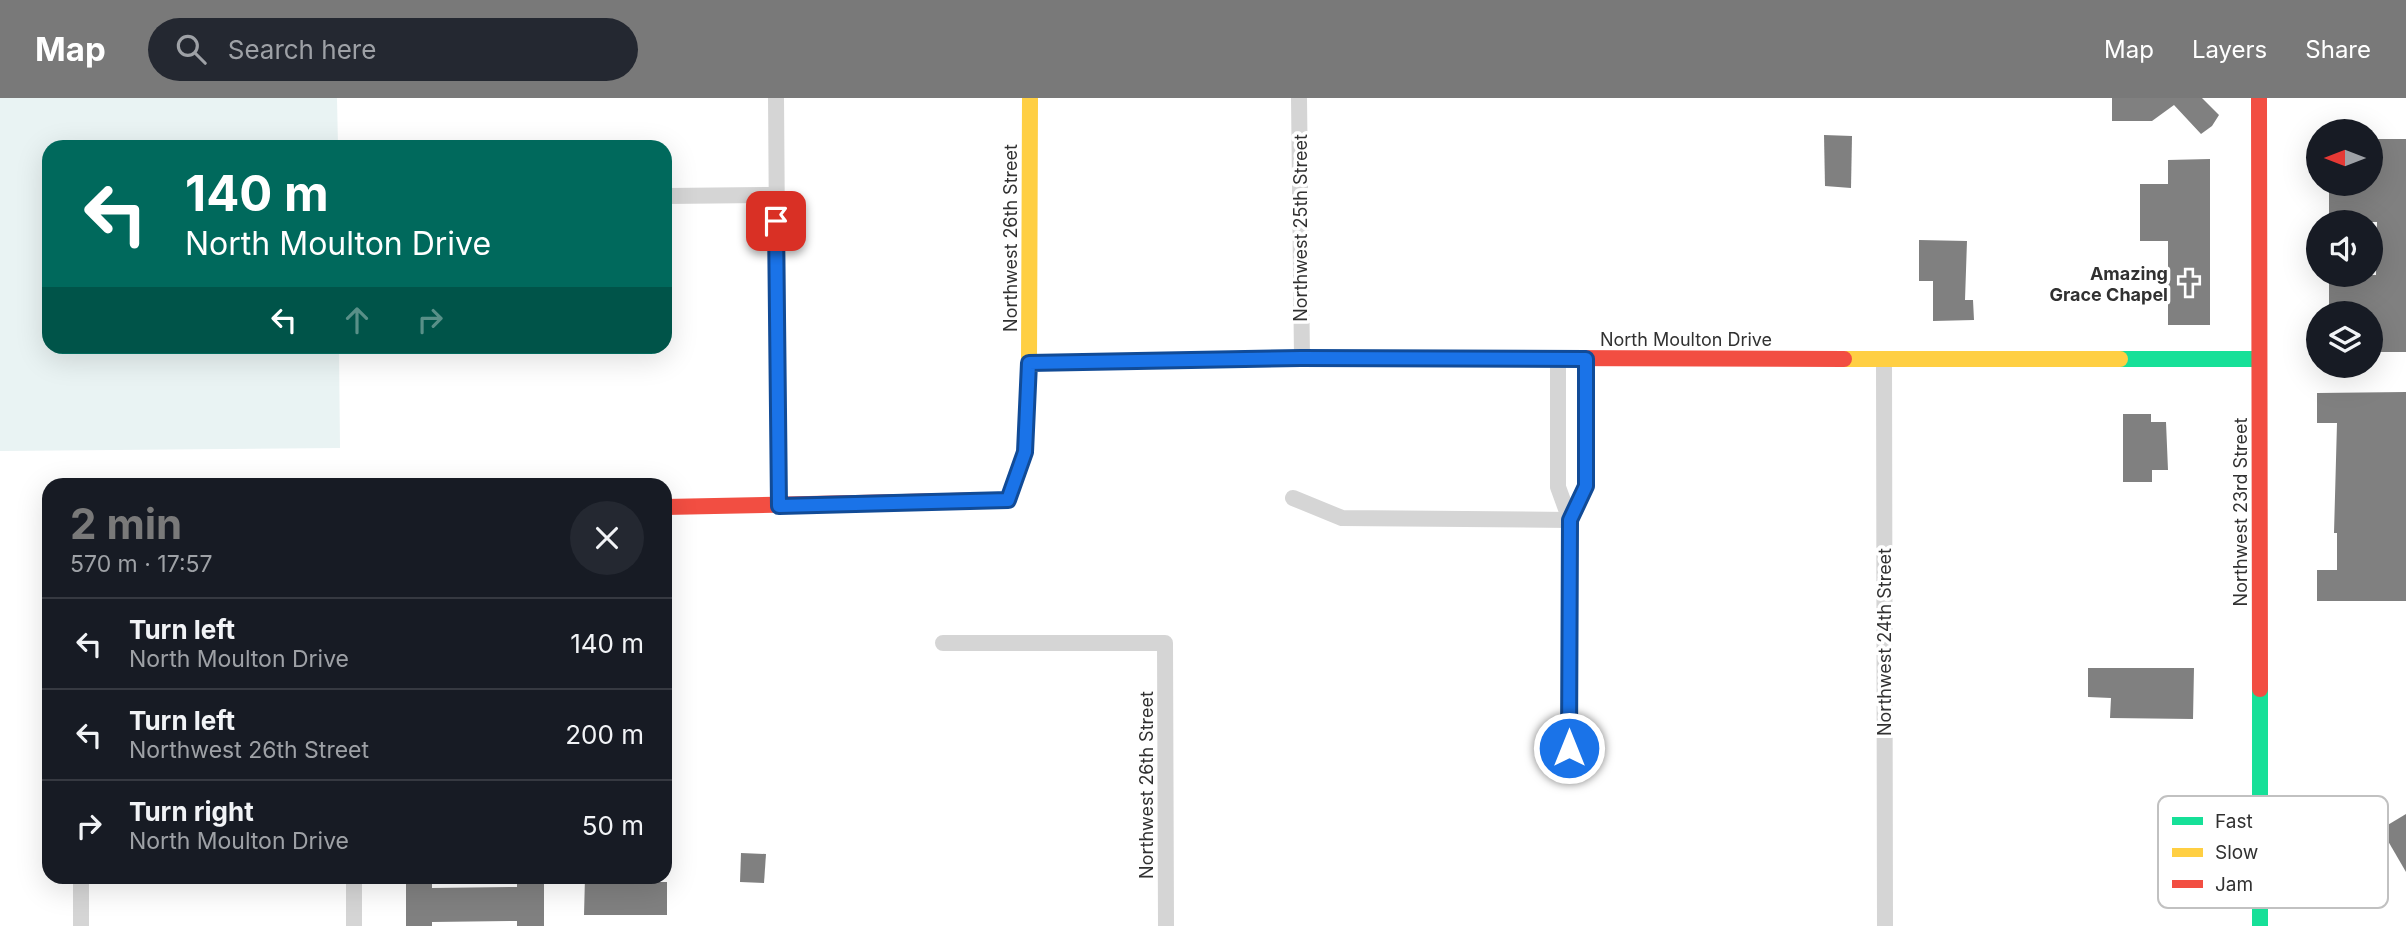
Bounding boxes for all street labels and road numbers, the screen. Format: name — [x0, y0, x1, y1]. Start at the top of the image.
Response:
street label: Northwest 25th Street — [1290, 134, 1311, 322]
street label: Northwest 26th Street — [1000, 144, 1021, 332]
street label: North Moulton Drive — [1600, 329, 1772, 350]
street label: Northwest 23rd Street — [2230, 418, 2251, 606]
street label: Northwest 24th Street — [1874, 548, 1895, 736]
street label: Northwest 26th Street — [1136, 691, 1157, 879]

